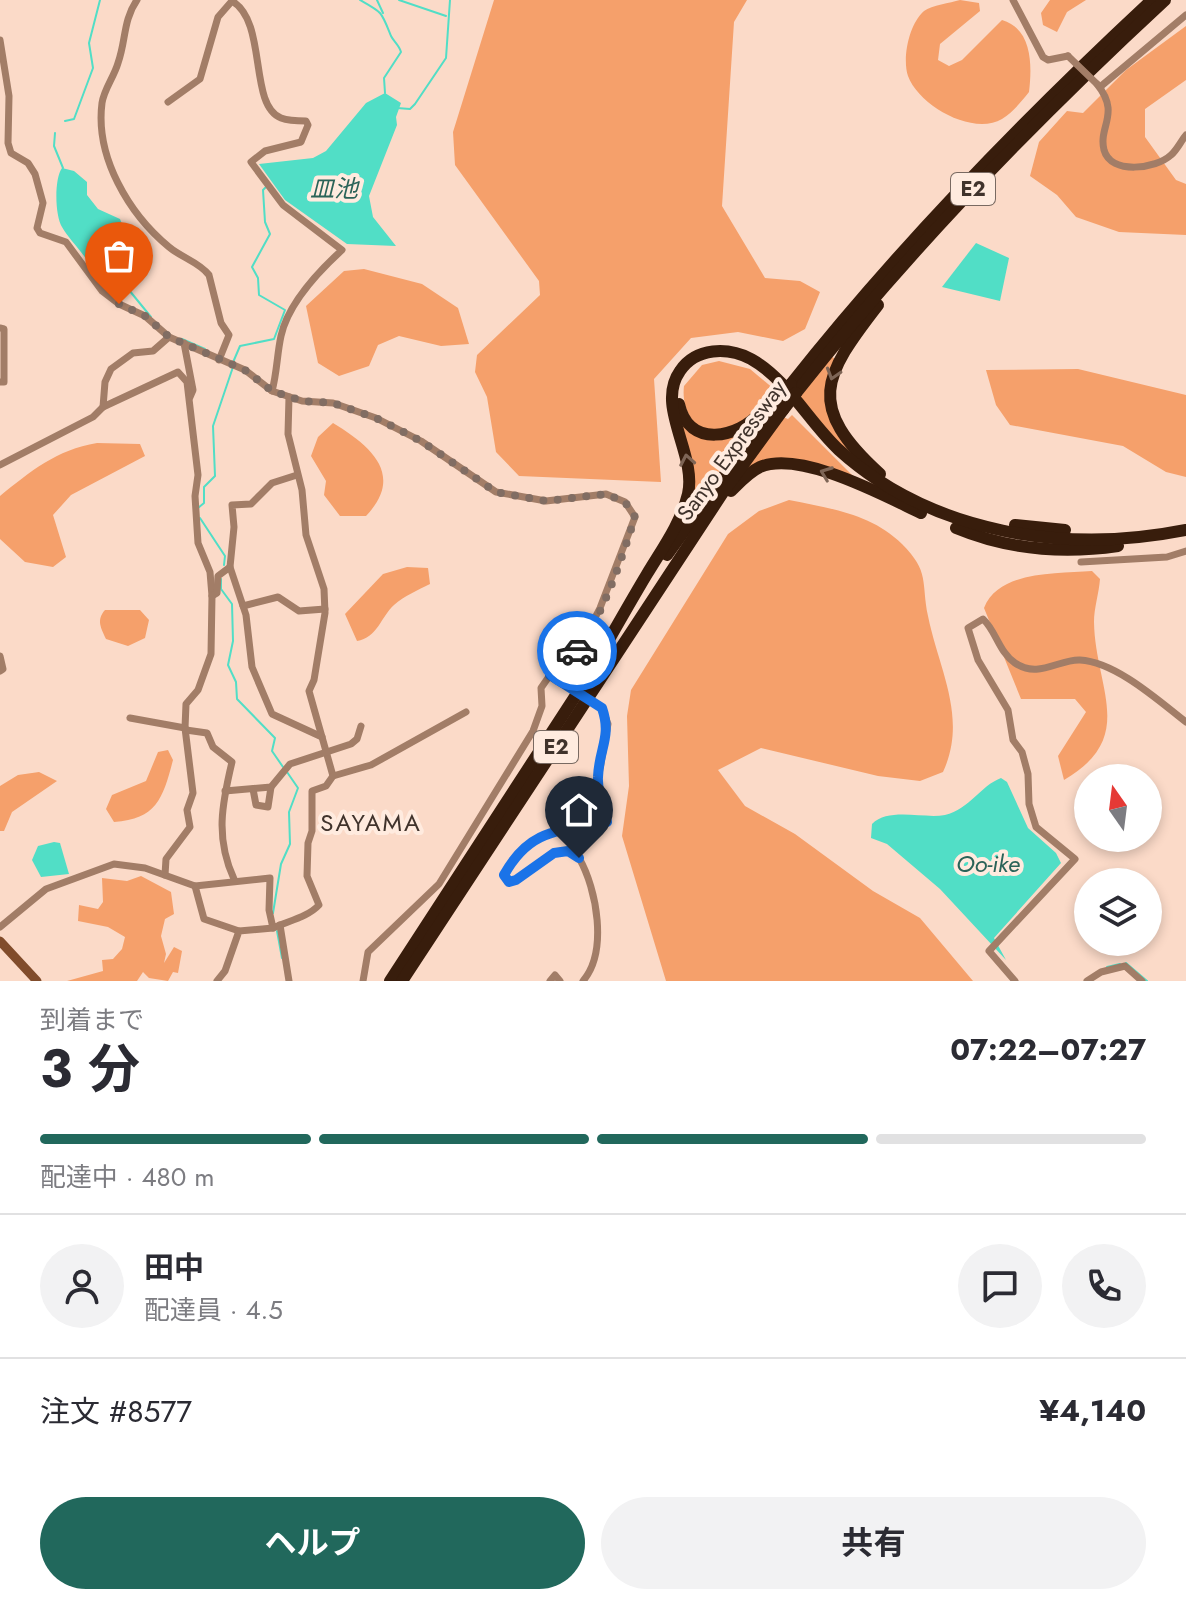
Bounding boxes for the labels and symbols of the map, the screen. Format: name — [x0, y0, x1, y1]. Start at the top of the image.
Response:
water label: 皿池 — [310, 171, 360, 206]
road number: E2 — [951, 173, 995, 205]
pin — [85, 222, 153, 304]
one-way arrow — [826, 366, 842, 380]
street label: Sanyo Expressway — [669, 373, 793, 527]
one-way arrow — [680, 454, 697, 467]
one-way arrow — [820, 466, 834, 483]
courier — [537, 611, 617, 691]
road number: E2 — [534, 731, 578, 763]
north arrow — [1074, 764, 1162, 852]
pin — [545, 776, 613, 858]
district label: SAYAMA — [320, 805, 422, 840]
water label: Oo-ike — [956, 846, 1020, 881]

